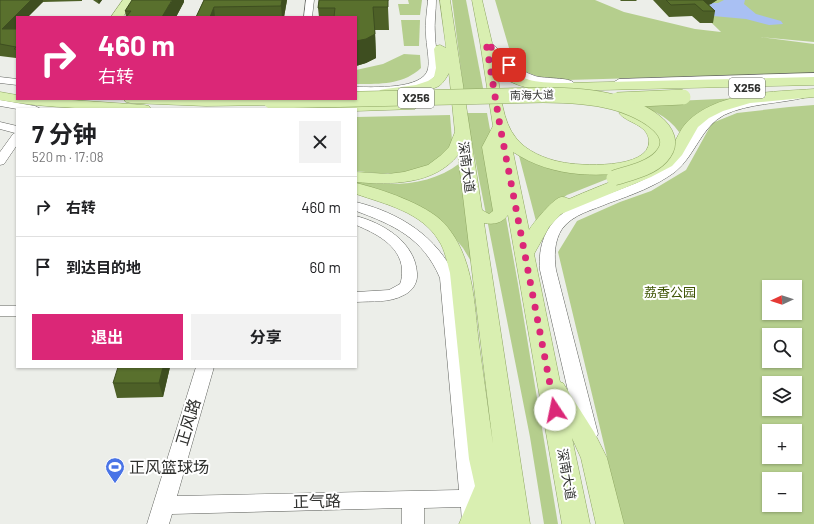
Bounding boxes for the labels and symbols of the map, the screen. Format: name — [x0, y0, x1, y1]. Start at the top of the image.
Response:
pin — [492, 48, 526, 82]
road number: X256 — [729, 78, 765, 98]
road number: X256 — [398, 88, 434, 108]
street label: 南海大道 — [510, 88, 554, 101]
street label: 深南大道 — [455, 140, 479, 194]
north arrow — [762, 280, 802, 320]
park label: 荔香公园 — [644, 284, 696, 300]
position arrow — [534, 389, 576, 431]
street label: 正风路 — [171, 396, 204, 448]
street label: 深南大道 — [555, 447, 579, 501]
sports icon: 正风篮球场 — [104, 456, 126, 484]
place label: 正风篮球场 — [129, 457, 209, 476]
street label: 正气路 — [293, 491, 341, 510]

